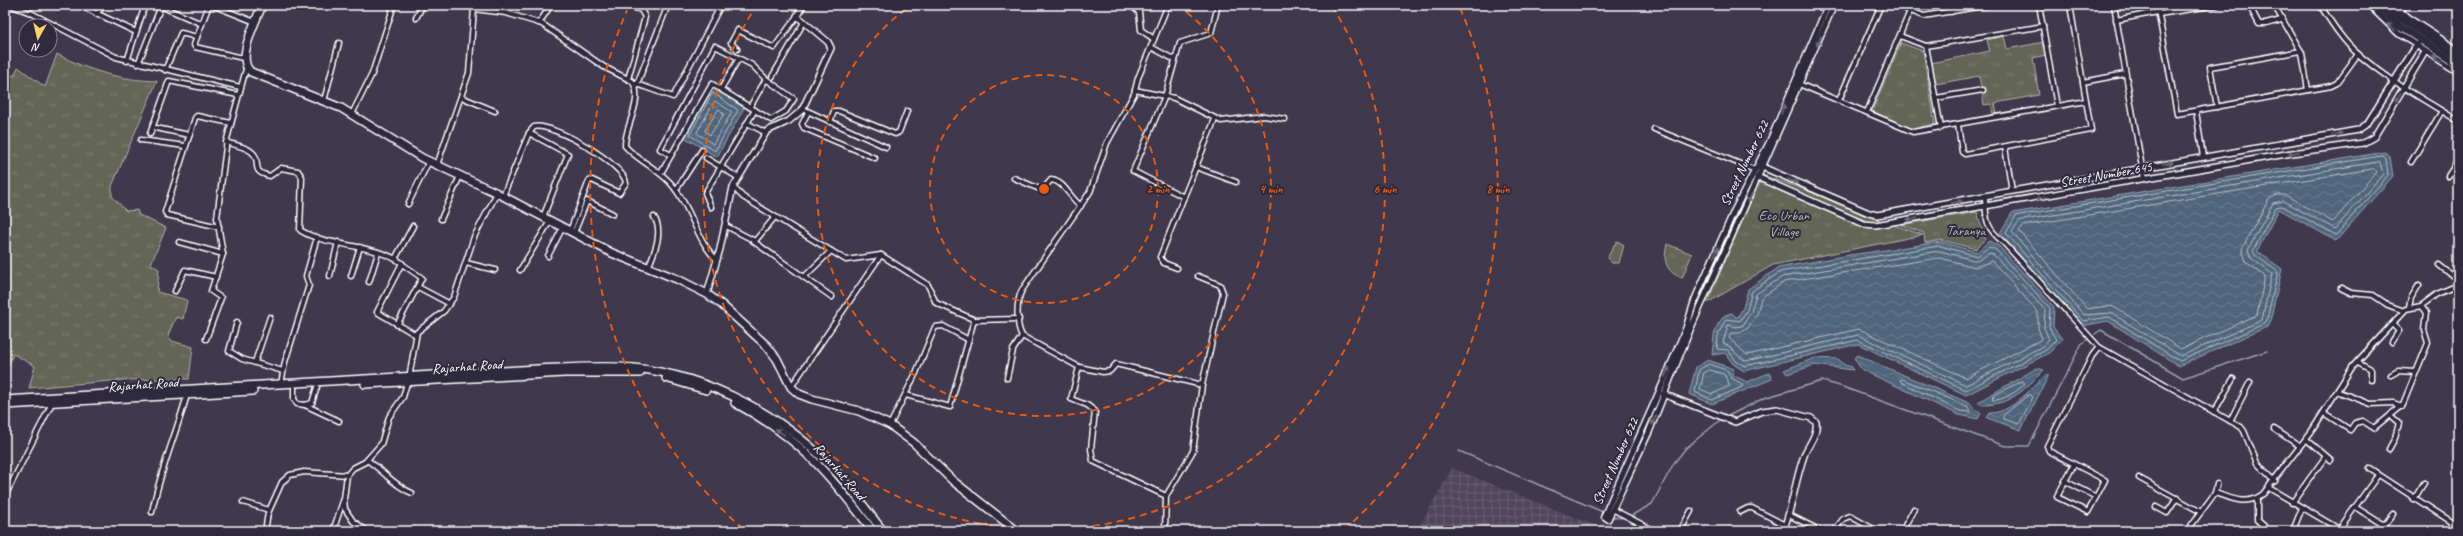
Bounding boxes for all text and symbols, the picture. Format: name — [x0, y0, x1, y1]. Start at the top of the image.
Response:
north arrow — [18, 18, 58, 58]
one-way arrow — [2386, 23, 2397, 32]
one-way arrow — [1816, 35, 1822, 46]
text: N — [30, 40, 41, 55]
one-way arrow — [2431, 56, 2443, 63]
one-way arrow — [2394, 91, 2401, 103]
one-way arrow — [1780, 102, 1786, 114]
street label: Street Number 622 — [1716, 116, 1773, 209]
one-way arrow — [2331, 131, 2343, 137]
one-way arrow — [2286, 150, 2299, 156]
street label: Street Number 645 — [2059, 158, 2154, 191]
one-way arrow — [2162, 160, 2174, 166]
one-way arrow — [1788, 178, 1800, 184]
text: 2 min — [1147, 181, 1170, 197]
text: 4 min — [1260, 181, 1283, 197]
text: 6 min — [1373, 181, 1397, 197]
text: 8 min — [1487, 181, 1510, 197]
centre of rings — [1037, 182, 1051, 196]
one-way arrow — [1746, 192, 1753, 204]
one-way arrow — [2034, 195, 2047, 201]
one-way arrow — [1951, 198, 1963, 204]
park label: Eco Urban Village — [1759, 207, 1810, 240]
one-way arrow — [1906, 217, 1918, 223]
park label: Taranya — [1947, 222, 1987, 239]
one-way arrow — [1713, 246, 1719, 257]
street label: Rajarhat Road — [431, 355, 505, 377]
one-way arrow — [1665, 366, 1671, 378]
street label: Rajarhat Road — [107, 373, 181, 395]
street label: Street Number 622 — [1589, 414, 1643, 507]
one-way arrow — [1651, 415, 1657, 426]
one-way arrow — [775, 428, 785, 436]
street label: Rajarhat Road — [810, 439, 871, 505]

